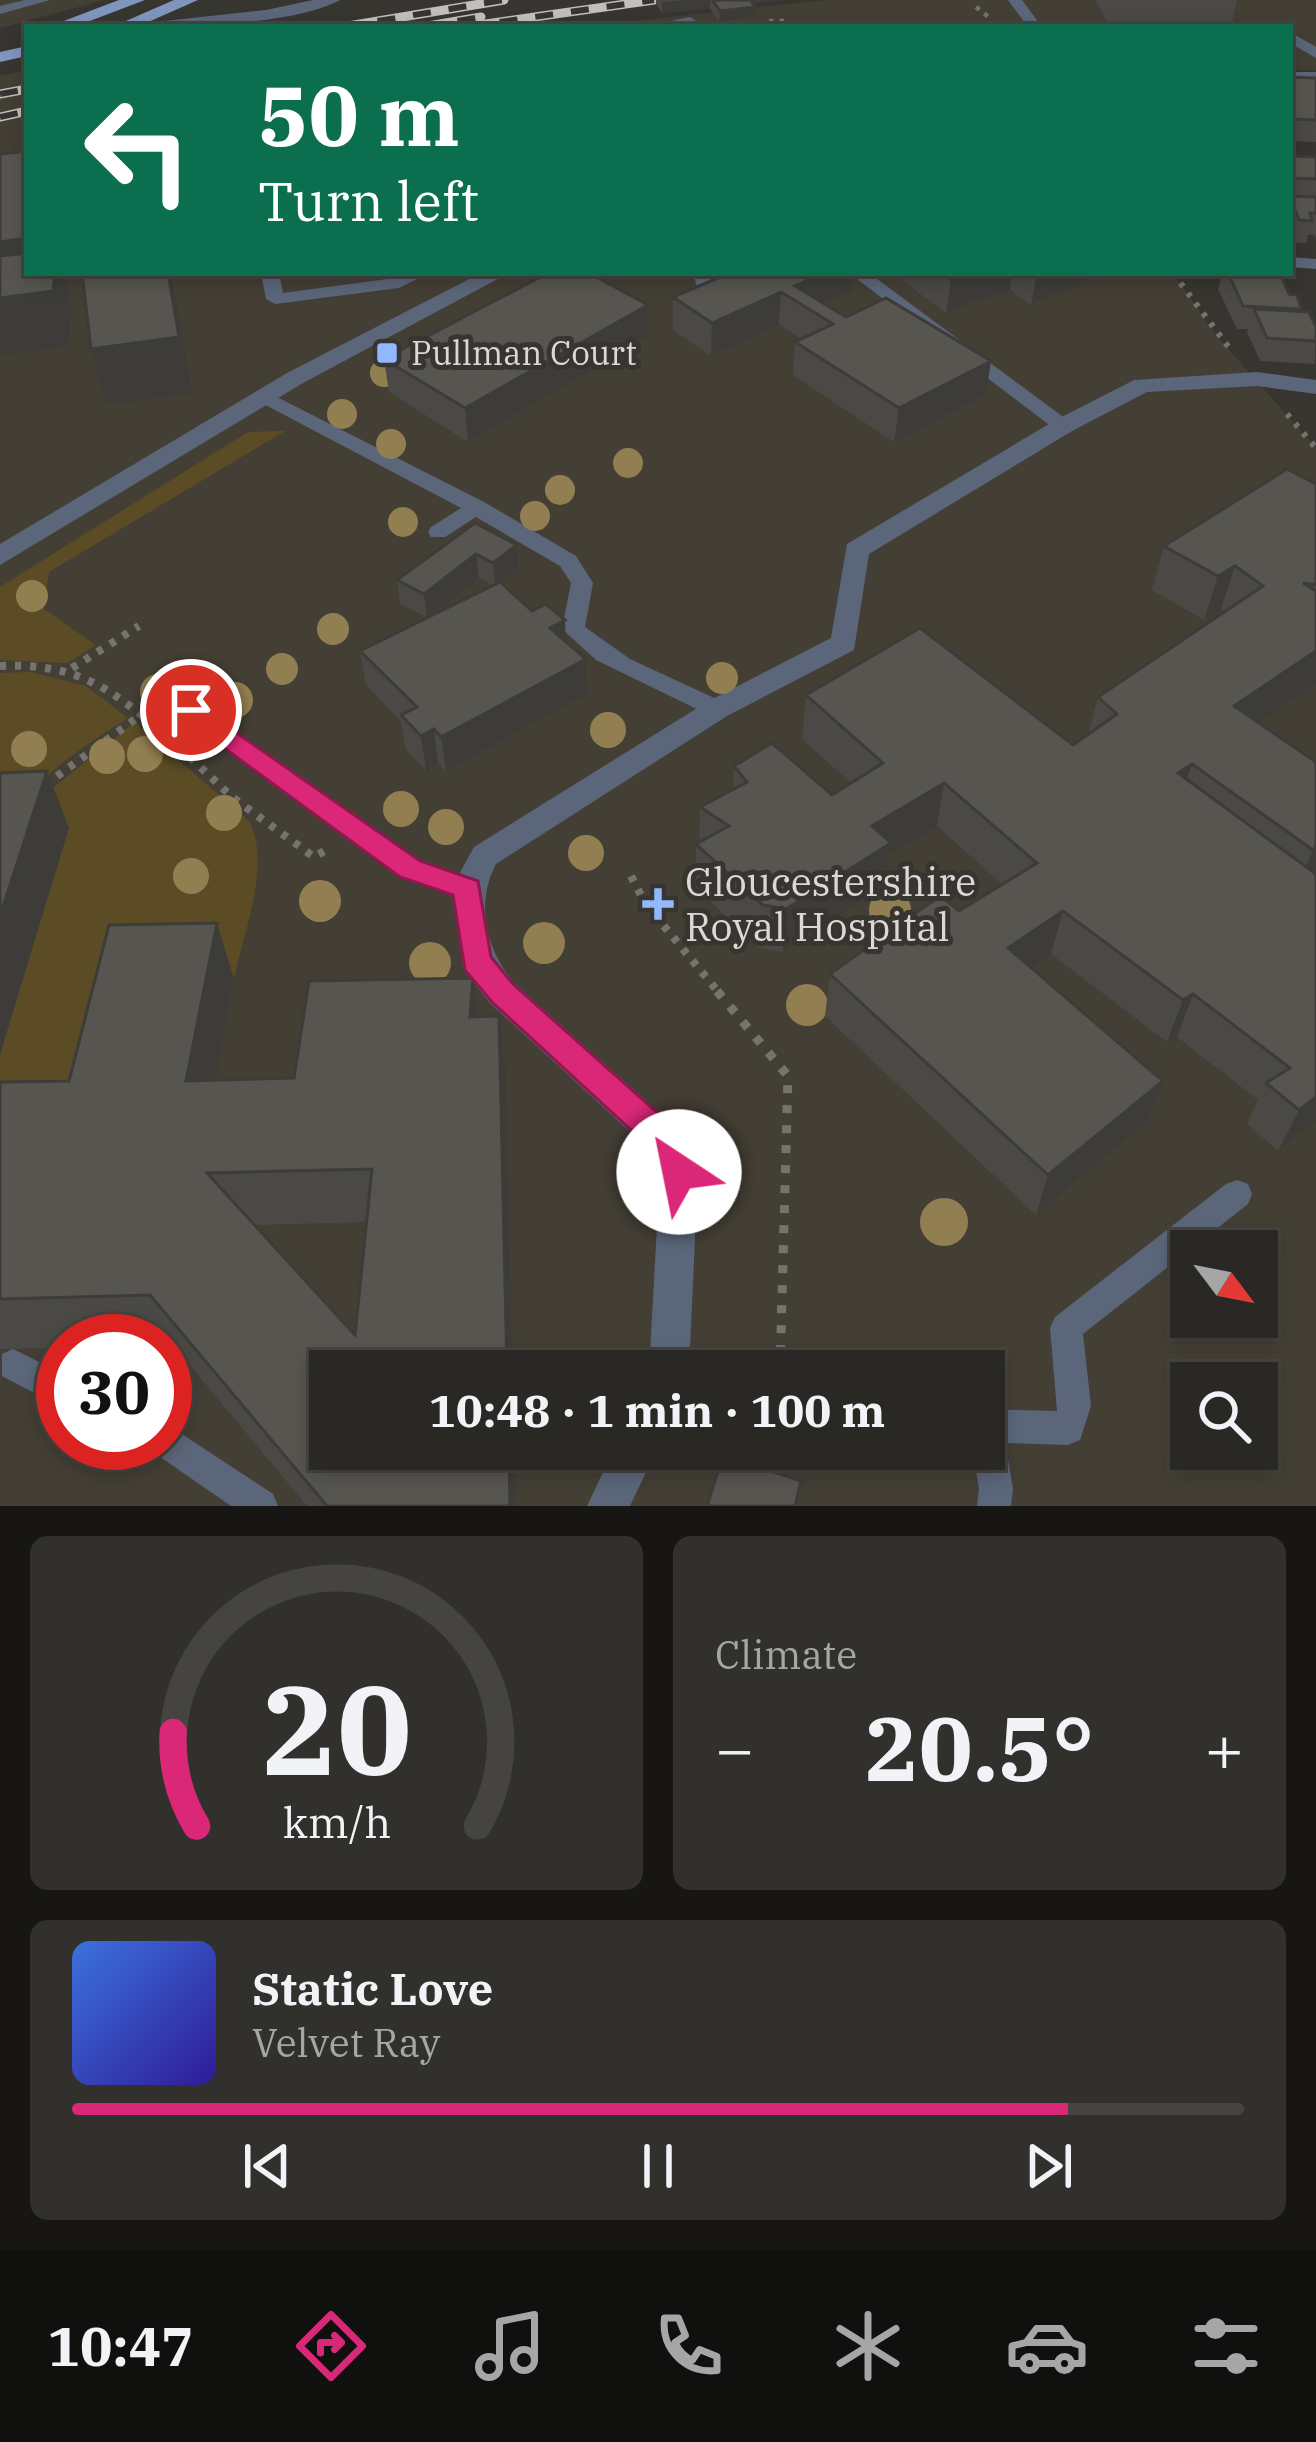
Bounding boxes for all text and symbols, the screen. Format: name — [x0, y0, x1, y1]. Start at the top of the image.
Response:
text: 50 m — [258, 60, 460, 169]
icon: left — [60, 72, 216, 228]
text: Turn left — [258, 166, 479, 236]
place label: Pullman Court — [411, 331, 637, 374]
marker: Pullman Court — [374, 340, 400, 366]
pin — [140, 659, 242, 761]
icon: arrive — [158, 677, 224, 743]
place label: Gloucestershire Royal Hospital — [685, 856, 976, 952]
marker: Gloucestershire Royal Hospital — [642, 888, 674, 920]
position arrow — [616, 1109, 742, 1235]
north arrow — [1170, 1230, 1278, 1338]
map controls — [1170, 1230, 1278, 1470]
speed limit sign: 30 — [36, 1314, 192, 1470]
button: search — [1170, 1362, 1278, 1470]
text: 10:48 · 1 min · 100 m — [429, 1381, 885, 1439]
text: Climate — [715, 1629, 857, 1680]
text: 20 — [262, 1647, 411, 1809]
text: 20.5° — [865, 1689, 1094, 1806]
text: − — [715, 1705, 755, 1791]
text: + — [1204, 1705, 1244, 1791]
text: km/h — [282, 1794, 391, 1850]
text: Static Love — [252, 1959, 493, 2017]
text: Velvet Ray — [252, 2017, 440, 2068]
icon: previous — [234, 2133, 300, 2199]
icon: pause — [625, 2133, 691, 2199]
icon: next — [1016, 2133, 1082, 2199]
icon: directions — [289, 2304, 373, 2388]
icon: music — [468, 2304, 552, 2388]
icon: phone — [647, 2304, 731, 2388]
icon: climate — [826, 2304, 910, 2388]
icon: car — [1005, 2304, 1089, 2388]
icon: filters — [1184, 2304, 1268, 2388]
text: 10:47 — [48, 2311, 194, 2381]

